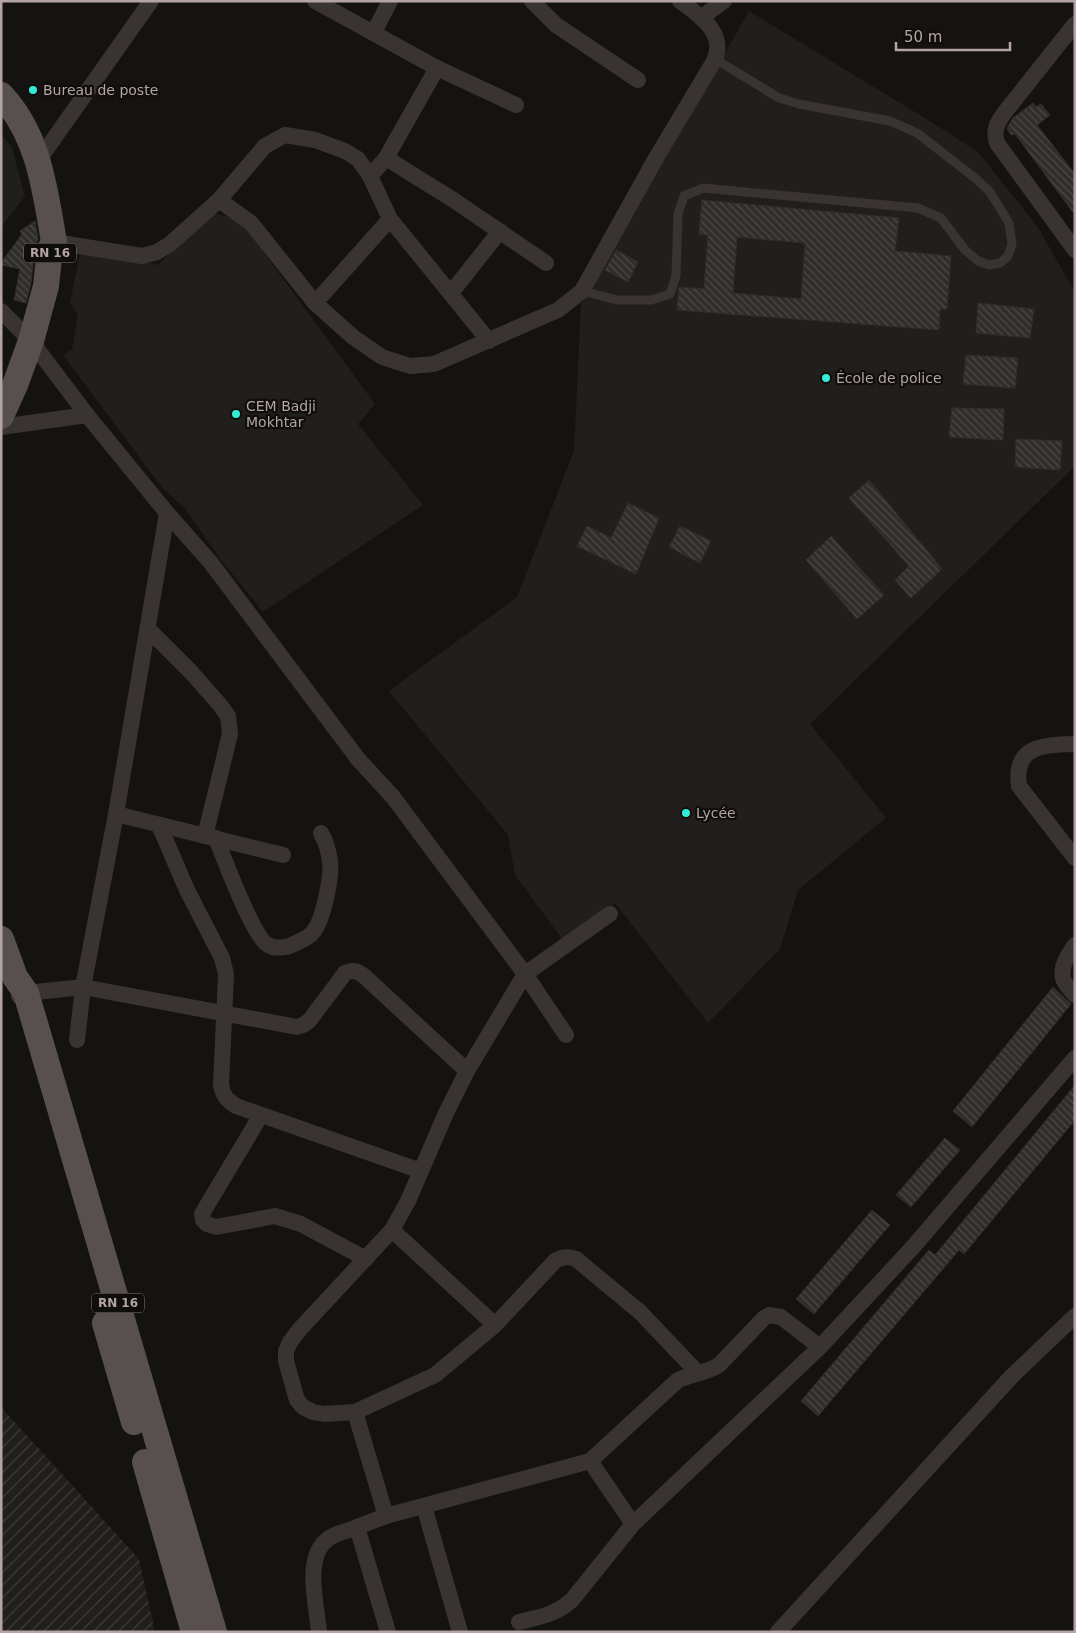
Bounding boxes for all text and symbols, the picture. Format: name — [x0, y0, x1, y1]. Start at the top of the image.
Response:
scale bar — [896, 20, 1010, 52]
text: 50 m — [904, 28, 942, 46]
place label: Bureau de poste — [43, 82, 158, 98]
marker: Bureau de poste — [27, 84, 39, 96]
road number: RN 16 — [24, 244, 76, 262]
place label: École de police — [836, 370, 942, 386]
marker: École de police — [820, 372, 832, 384]
place label: CEM Badji Mokhtar — [246, 398, 316, 430]
marker: CEM Badji Mokhtar — [230, 408, 242, 420]
place label: Lycée — [696, 805, 736, 821]
marker: Lycée — [680, 807, 692, 819]
road number: RN 16 — [92, 1294, 144, 1312]

